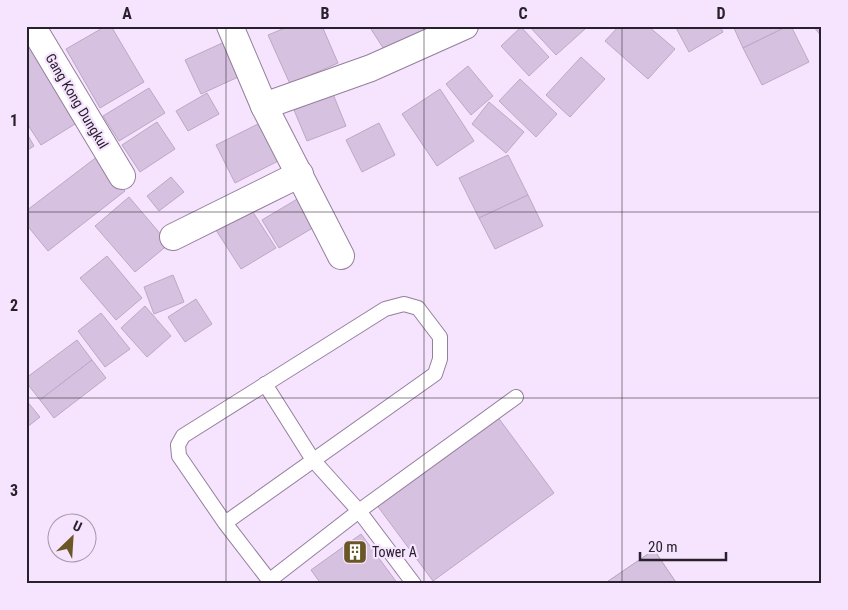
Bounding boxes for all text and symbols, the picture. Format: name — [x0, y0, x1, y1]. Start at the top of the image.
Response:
text: A — [122, 4, 132, 23]
text: B — [321, 4, 330, 23]
text: C — [518, 4, 528, 23]
text: D — [716, 4, 726, 23]
street label: Gang Kong Dungkul — [42, 51, 112, 151]
text: 1 — [10, 111, 18, 130]
text: 2 — [10, 296, 18, 315]
text: 3 — [10, 481, 18, 500]
north arrow — [48, 512, 98, 562]
text: U — [70, 517, 85, 535]
scale bar — [640, 530, 727, 562]
text: 20 m — [648, 538, 678, 556]
building icon: Tower A — [342, 539, 368, 565]
place label: Tower A — [372, 544, 417, 560]

